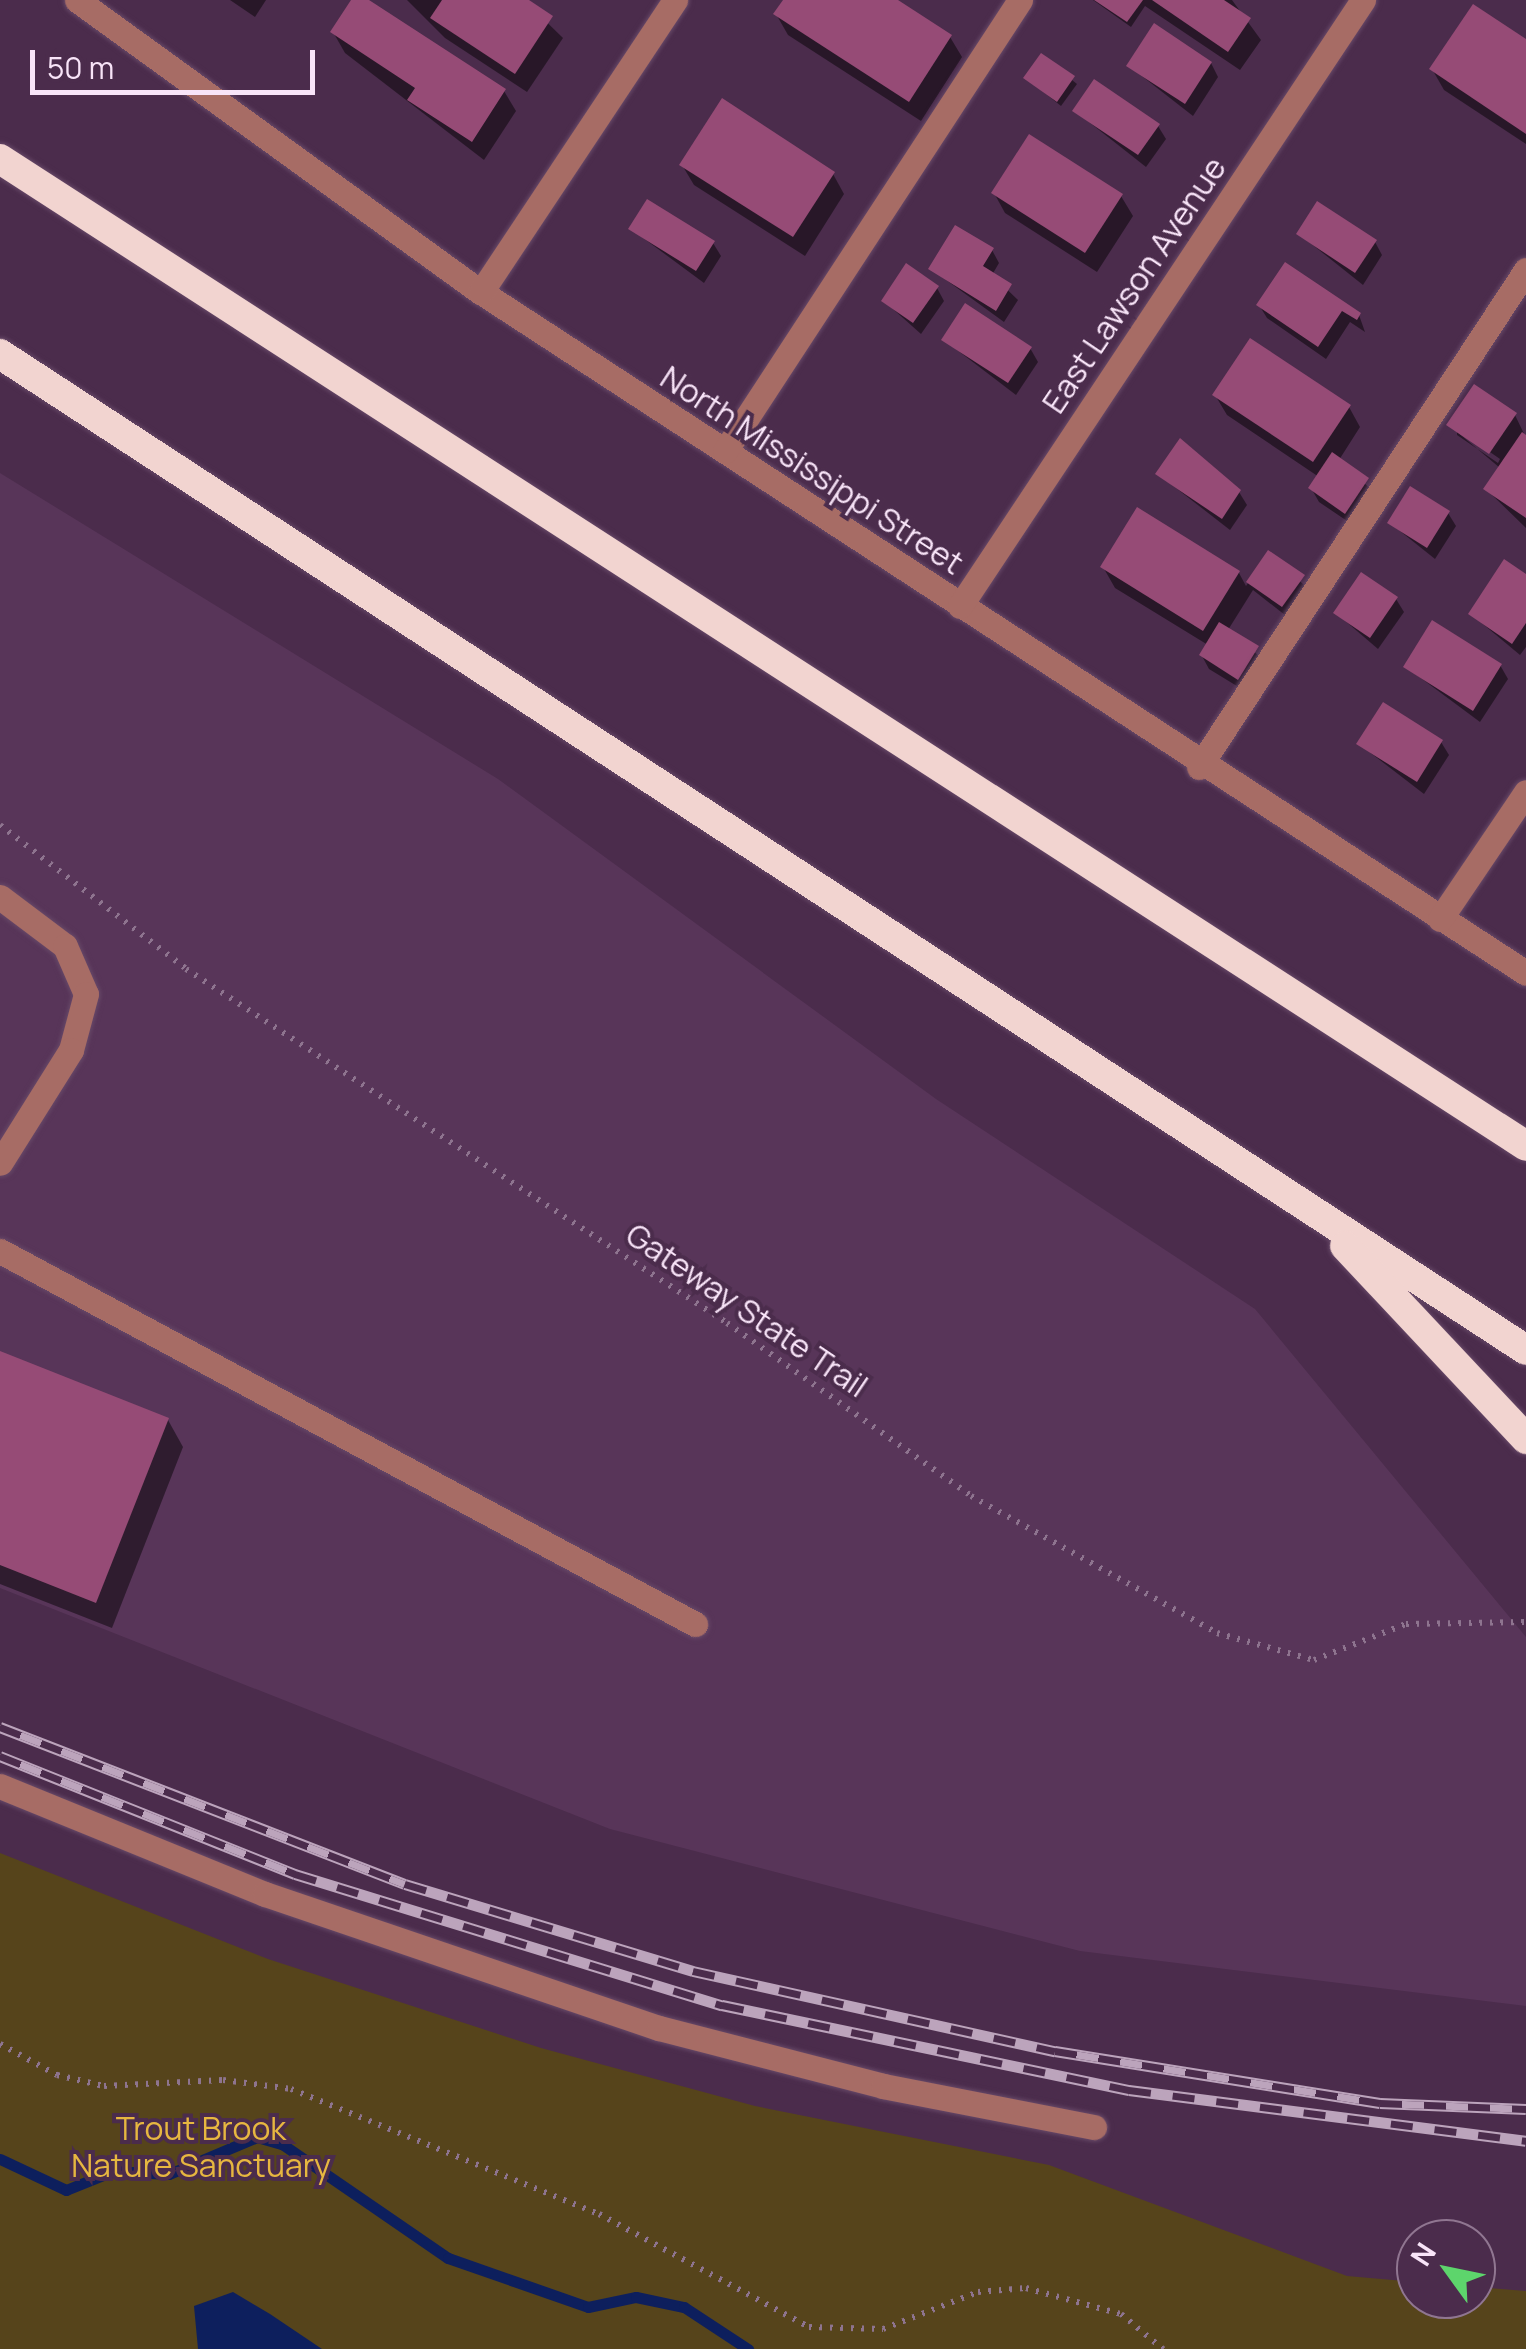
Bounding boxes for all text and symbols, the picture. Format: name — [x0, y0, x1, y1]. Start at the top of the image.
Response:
scale bar — [35, 30, 320, 92]
text: 50 m — [47, 47, 114, 88]
street label: East Lawson Avenue — [1034, 150, 1234, 420]
street label: North Mississippi Street — [654, 358, 970, 582]
street label: Gateway State Trail — [619, 1215, 875, 1405]
park label: Trout Brook Nature Sanctuary — [71, 2110, 331, 2185]
north arrow — [1396, 2219, 1496, 2319]
text: N — [1401, 2235, 1444, 2273]

